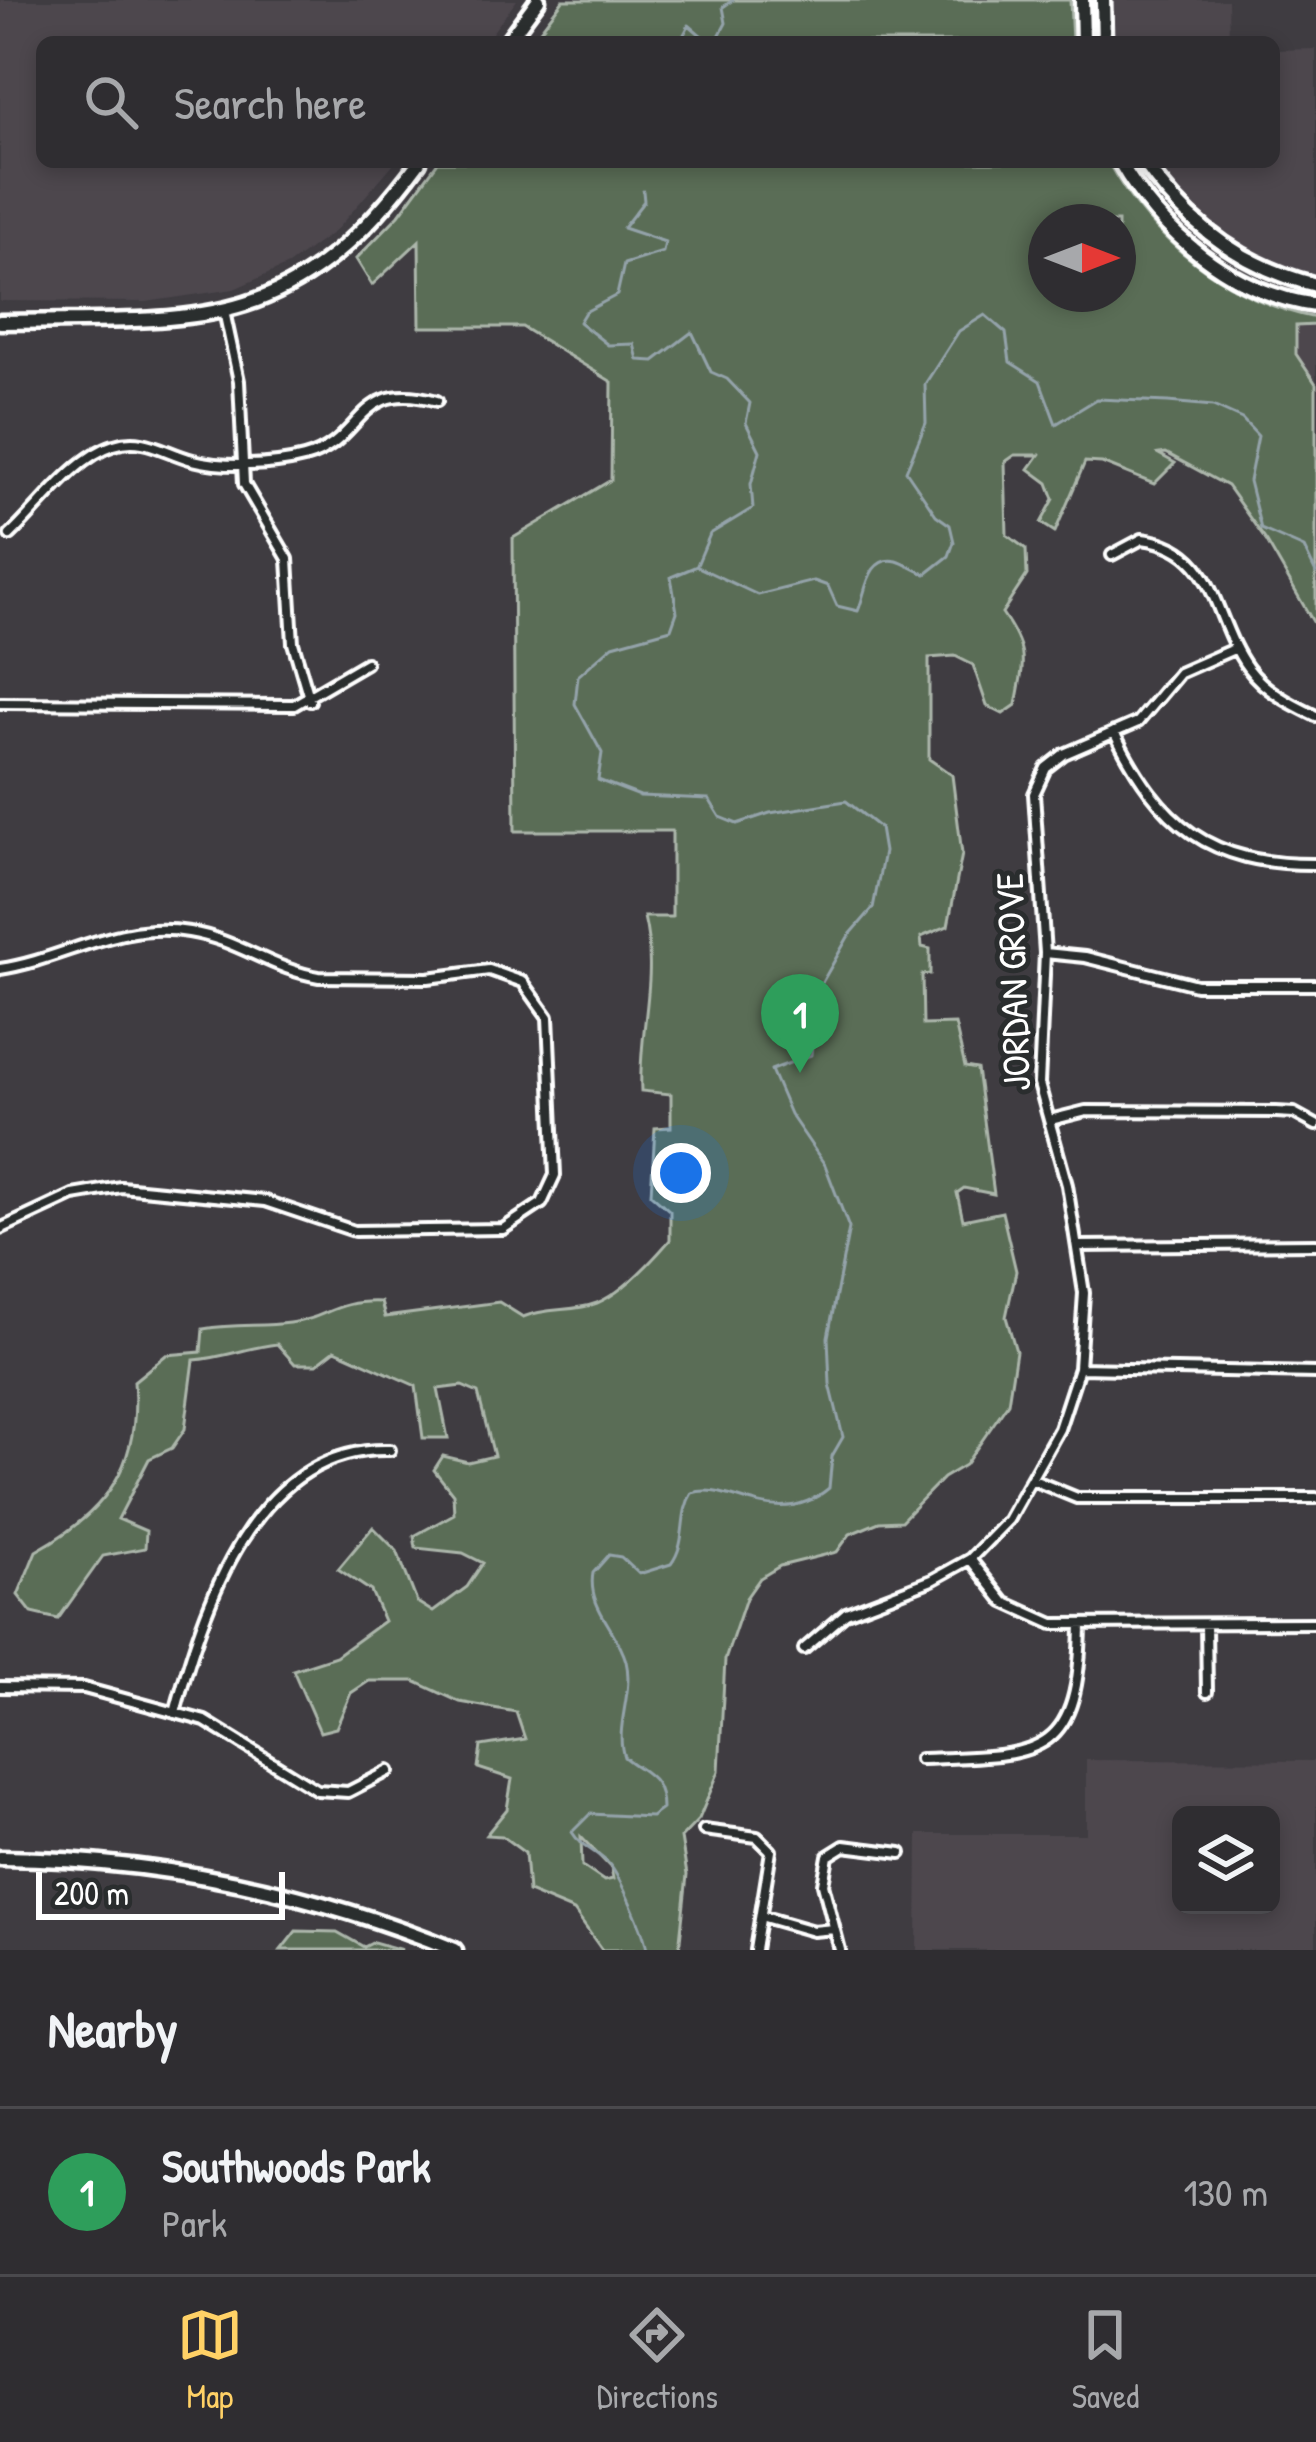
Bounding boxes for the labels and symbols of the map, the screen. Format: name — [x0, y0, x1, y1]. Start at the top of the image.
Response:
north arrow — [1028, 204, 1136, 312]
street label: JORDAN GROVE — [982, 872, 1042, 1092]
pin: 1 — [761, 974, 839, 1073]
your location — [651, 1143, 711, 1203]
scale bar — [36, 1866, 285, 1919]

